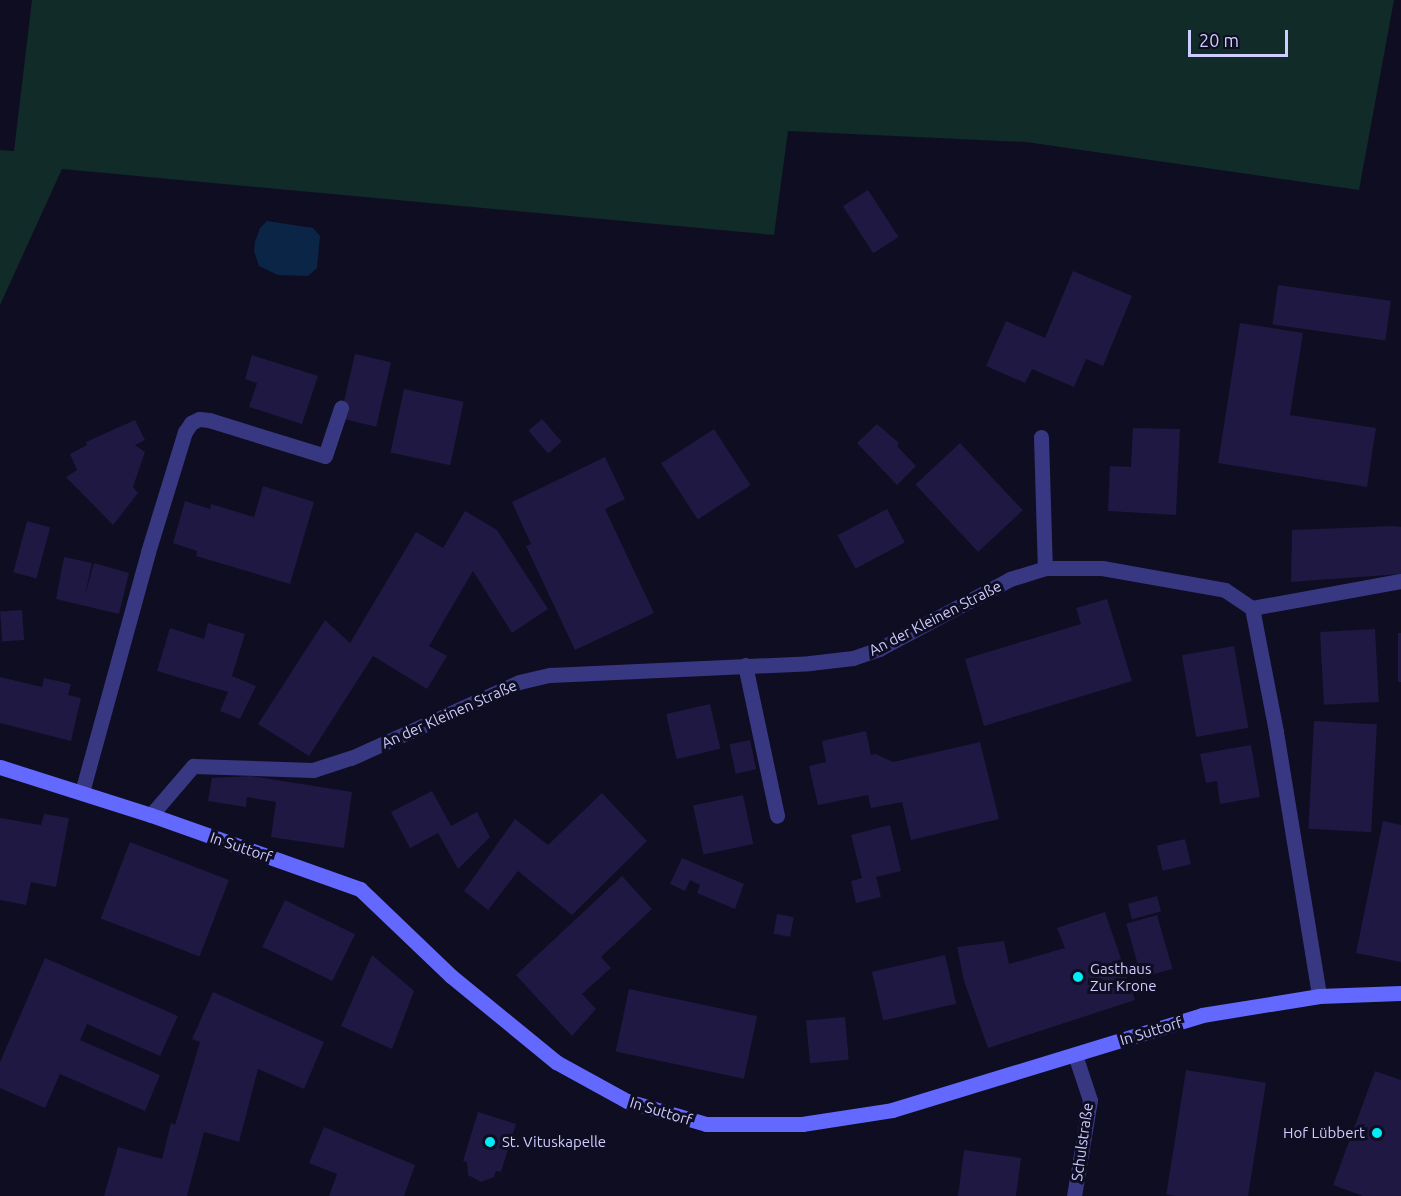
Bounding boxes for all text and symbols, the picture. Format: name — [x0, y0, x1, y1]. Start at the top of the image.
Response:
scale bar — [1191, 18, 1292, 56]
text: 20 m — [1199, 30, 1239, 50]
street label: An der Kleinen Straße — [866, 577, 1004, 659]
street label: An der Kleinen Straße — [379, 676, 519, 752]
street label: In Suttorf — [208, 828, 274, 866]
place label: Gasthaus Zur Krone — [1090, 959, 1156, 994]
marker: Gasthaus Zur Krone — [1071, 970, 1085, 984]
street label: In Suttorf — [1118, 1013, 1184, 1049]
street label: In Suttorf — [628, 1093, 694, 1129]
street label: Schulstraße — [1068, 1102, 1096, 1182]
place label: Hof Lübbert — [1283, 1124, 1365, 1142]
marker: Hof Lübbert — [1370, 1126, 1384, 1140]
place label: St. Vituskapelle — [502, 1133, 606, 1151]
marker: St. Vituskapelle — [483, 1135, 497, 1149]

